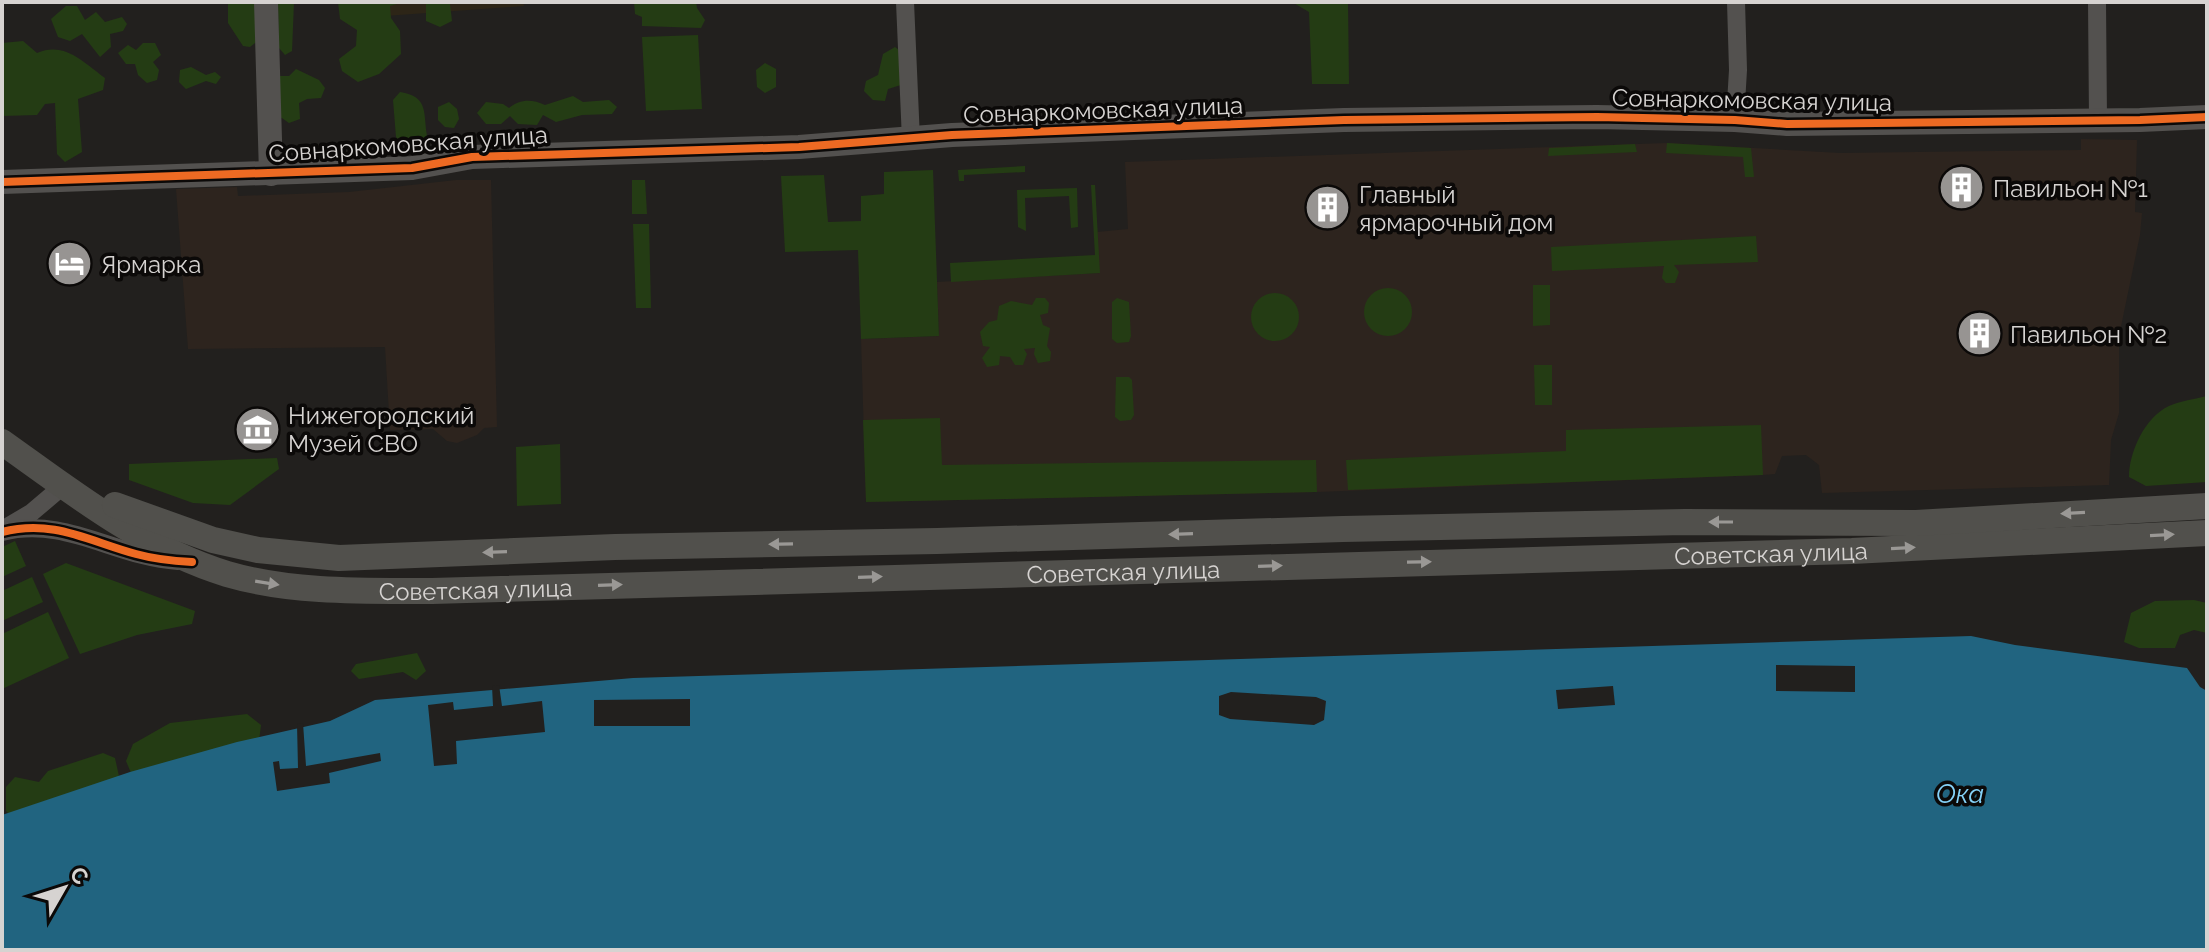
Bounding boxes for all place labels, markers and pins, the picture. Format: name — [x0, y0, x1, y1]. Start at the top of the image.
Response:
building icon: Павильон №1 — [1938, 164, 1986, 212]
place label: Павильон №1 — [1993, 174, 2148, 203]
place label: Главный ярмарочный дом — [1359, 180, 1553, 237]
building icon: Главный ярмарочный дом — [1304, 184, 1352, 232]
hotel icon: Ярмарка — [46, 240, 94, 288]
place label: Ярмарка — [101, 250, 201, 279]
building icon: Павильон №2 — [1955, 310, 2003, 358]
place label: Павильон №2 — [2010, 320, 2167, 349]
place label: Нижегородский Музей СВО — [288, 401, 474, 458]
museum icon: Нижегородский Музей СВО — [233, 405, 281, 453]

